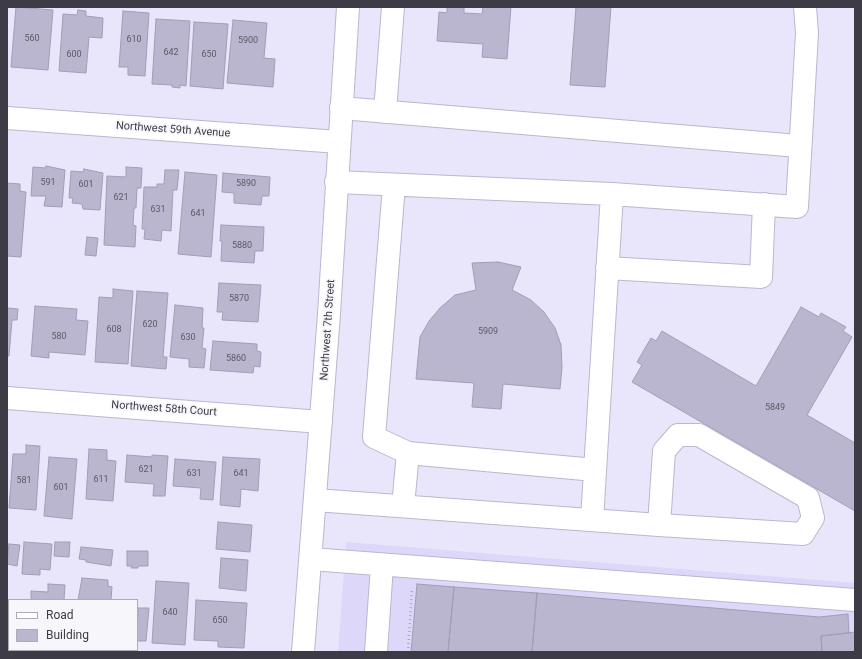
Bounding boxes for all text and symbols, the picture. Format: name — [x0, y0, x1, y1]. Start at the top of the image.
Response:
house number: 560 — [24, 34, 40, 44]
house number: 610 — [126, 35, 142, 45]
house number: 5900 — [238, 36, 258, 46]
house number: 642 — [163, 48, 179, 58]
house number: 600 — [66, 50, 82, 60]
house number: 650 — [201, 50, 217, 60]
street label: Northwest 59th Avenue — [115, 119, 231, 141]
house number: 591 — [40, 178, 56, 188]
house number: 5890 — [236, 179, 256, 189]
house number: 601 — [78, 180, 94, 190]
house number: 621 — [113, 193, 129, 203]
house number: 631 — [150, 205, 166, 215]
house number: 641 — [190, 209, 206, 219]
house number: 5880 — [232, 241, 252, 251]
street label: Northwest 7th Street — [318, 279, 338, 381]
house number: 5870 — [229, 294, 249, 304]
house number: 620 — [142, 320, 158, 330]
house number: 608 — [106, 325, 122, 335]
house number: 5909 — [478, 327, 498, 337]
house number: 580 — [51, 332, 67, 342]
house number: 630 — [180, 333, 196, 343]
house number: 5860 — [226, 354, 246, 364]
street label: Northwest 58th Court — [111, 399, 217, 419]
house number: 5849 — [765, 403, 785, 413]
house number: 621 — [138, 465, 154, 475]
house number: 631 — [186, 469, 202, 479]
house number: 641 — [233, 469, 249, 479]
house number: 611 — [93, 475, 109, 485]
house number: 581 — [16, 476, 32, 486]
house number: 601 — [53, 483, 69, 493]
legend — [8, 599, 138, 651]
text: Road — [46, 608, 74, 622]
house number: 640 — [162, 608, 178, 618]
house number: 650 — [212, 616, 228, 626]
text: Building — [46, 628, 89, 642]

